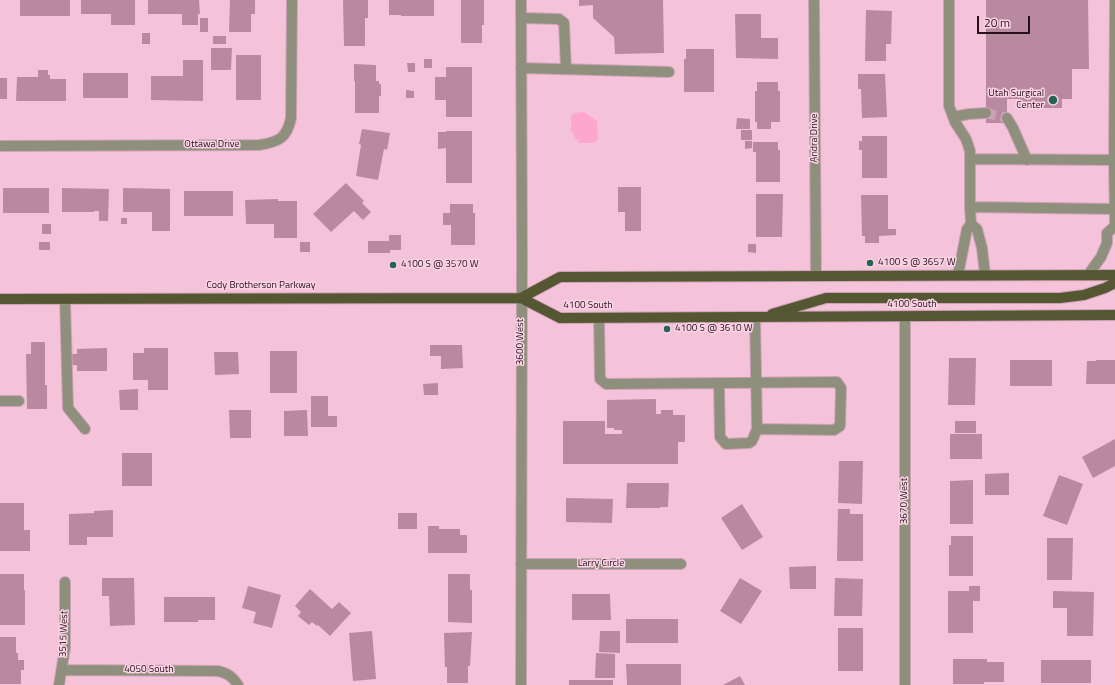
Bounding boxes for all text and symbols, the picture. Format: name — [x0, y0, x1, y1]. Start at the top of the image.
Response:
scale bar — [979, 8, 1032, 34]
text: 20 m — [984, 13, 1010, 32]
place label: Utah Surgical Center — [988, 88, 1044, 112]
marker: Utah Surgical Center — [1047, 94, 1059, 106]
street label: Andra Drive — [809, 113, 821, 163]
street label: Ottawa Drive — [184, 139, 240, 151]
place label: 4100 S @ 3657 W — [878, 257, 956, 269]
marker: 4100 S @ 3657 W — [865, 258, 875, 268]
place label: 4100 S @ 3570 W — [401, 259, 479, 271]
marker: 4100 S @ 3570 W — [388, 260, 398, 270]
street label: Cody Brotherson Parkway — [206, 280, 316, 292]
street label: 4100 South — [887, 299, 937, 311]
street label: 4100 South — [563, 300, 613, 312]
street label: 3600 West — [515, 319, 527, 365]
place label: 4100 S @ 3610 W — [675, 323, 753, 335]
marker: 4100 S @ 3610 W — [662, 324, 672, 334]
street label: 3670 West — [899, 478, 911, 524]
street label: Larry Circle — [578, 558, 624, 570]
street label: 3515 West — [57, 611, 71, 657]
street label: 4050 South — [124, 664, 174, 676]

